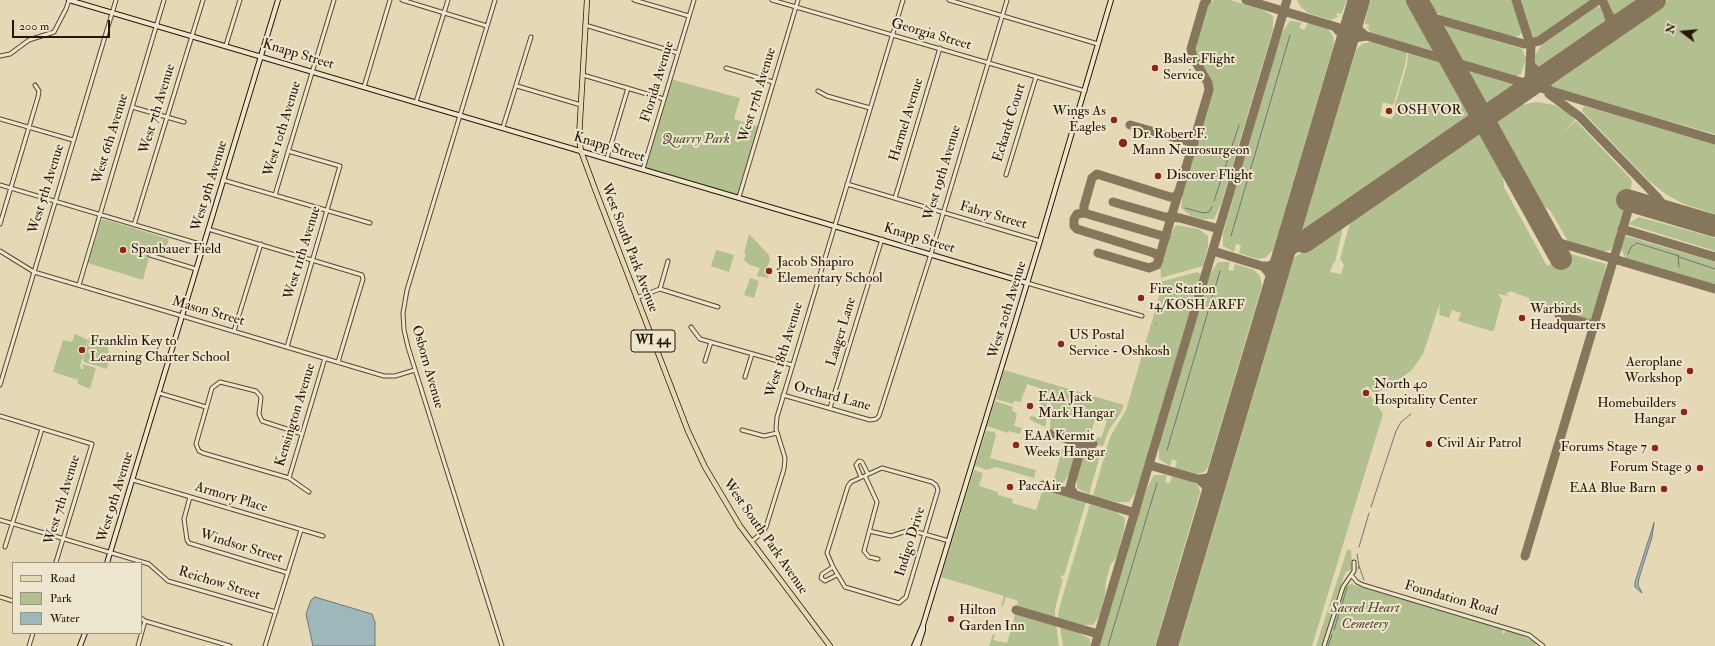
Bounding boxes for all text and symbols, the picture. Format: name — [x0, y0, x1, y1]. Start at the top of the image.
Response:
scale bar — [14, 12, 112, 38]
north arrow — [1663, 12, 1703, 52]
street label: Georgia Street — [889, 16, 973, 54]
text: 200 m — [19, 19, 49, 34]
text: N — [1663, 22, 1679, 35]
street label: Knapp Street — [260, 36, 336, 74]
street label: Florida Avenue — [638, 39, 678, 125]
street label: West 17th Avenue — [736, 46, 780, 144]
place label: Basler Flight Service — [1163, 52, 1235, 84]
street label: West 7th Avenue — [136, 62, 180, 156]
marker: Basler Flight Service — [1150, 63, 1160, 73]
street label: Harmel Avenue — [886, 76, 928, 164]
street label: West 10th Avenue — [261, 79, 305, 179]
street label: Eckardt Court — [990, 82, 1030, 164]
street label: West 6th Avenue — [89, 92, 133, 186]
place label: OSH VOR — [1397, 103, 1462, 119]
place label: Wings As Eagles — [1052, 104, 1106, 136]
marker: OSH VOR — [1384, 106, 1394, 116]
marker: Wings As Eagles — [1109, 115, 1119, 125]
street label: West 19th Avenue — [921, 123, 965, 223]
place label: Dr. Robert F. Mann Neurosurgeon — [1132, 127, 1250, 160]
street label: Knapp Street — [571, 129, 647, 167]
park label: Quarry Park — [662, 132, 730, 148]
marker: Dr. Robert F. Mann Neurosurgeon — [1117, 137, 1129, 149]
street label: West 9th Avenue — [188, 139, 232, 233]
street label: West 5th Avenue — [25, 142, 69, 236]
place label: Discover Flight — [1166, 168, 1253, 184]
marker: Discover Flight — [1153, 171, 1163, 181]
street label: West South Park Avenue — [597, 181, 661, 315]
street label: Fabry Street — [958, 198, 1028, 234]
street label: West 11th Avenue — [281, 204, 325, 302]
street label: Knapp Street — [881, 220, 957, 258]
place label: Spanbauer Field — [131, 242, 221, 258]
marker: Spanbauer Field — [118, 245, 128, 255]
place label: Jacob Shapiro Elementary School — [777, 255, 883, 288]
street label: West 20th Avenue — [985, 259, 1031, 361]
marker: Jacob Shapiro Elementary School — [764, 266, 774, 276]
place label: Fire Station 14/KOSH ARFF — [1149, 282, 1245, 314]
marker: Fire Station 14/KOSH ARFF — [1136, 293, 1146, 303]
street label: Mason Street — [170, 294, 246, 330]
street label: Laager Lane — [824, 295, 860, 369]
street label: West 18th Avenue — [763, 301, 807, 399]
place label: Warbirds Headquarters — [1530, 302, 1606, 334]
marker: Warbirds Headquarters — [1517, 313, 1527, 323]
street label: Osborn Avenue — [407, 323, 447, 411]
place label: US Postal Service - Oshkosh — [1069, 328, 1170, 360]
road number: WI 44 — [631, 330, 675, 352]
place label: Franklin Key to Learning Charter School — [90, 334, 230, 366]
marker: US Postal Service - Oshkosh — [1056, 339, 1066, 349]
marker: Franklin Key to Learning Charter School — [77, 345, 87, 355]
place label: Aeroplane Workshop — [1625, 355, 1682, 388]
street label: Kensington Avenue — [272, 361, 320, 469]
marker: Aeroplane Workshop — [1685, 366, 1695, 376]
place label: North 40 Hospitality Center — [1374, 377, 1477, 410]
street label: Orchard Lane — [792, 379, 872, 415]
marker: North 40 Hospitality Center — [1361, 388, 1371, 398]
place label: EAA Jack Mark Hangar — [1038, 390, 1114, 422]
place label: Homebuilders Hangar — [1597, 396, 1676, 428]
marker: EAA Jack Mark Hangar — [1025, 401, 1035, 411]
marker: Homebuilders Hangar — [1679, 407, 1689, 417]
place label: EAA Kermit Weeks Hangar — [1024, 429, 1105, 462]
place label: Civil Air Patrol — [1437, 436, 1521, 452]
marker: Civil Air Patrol — [1424, 439, 1434, 449]
marker: EAA Kermit Weeks Hangar — [1011, 440, 1021, 450]
place label: Forums Stage 7 — [1561, 440, 1647, 456]
marker: Forums Stage 7 — [1650, 443, 1660, 453]
street label: West 9th Avenue — [94, 450, 138, 544]
street label: West 7th Avenue — [41, 453, 85, 547]
place label: Forum Stage 9 — [1610, 460, 1692, 476]
marker: Forum Stage 9 — [1695, 463, 1705, 473]
street label: West South Park Avenue — [719, 476, 811, 598]
street label: Armory Place — [193, 479, 269, 517]
place label: PaccAir — [1018, 479, 1061, 495]
place label: EAA Blue Barn — [1569, 481, 1656, 497]
marker: PaccAir — [1005, 482, 1015, 492]
marker: EAA Blue Barn — [1659, 484, 1669, 494]
street label: Indigo Drive — [892, 505, 930, 579]
street label: Windsor Street — [198, 526, 284, 568]
legend — [12, 562, 142, 634]
street label: Reichow Street — [176, 564, 262, 604]
text: Road — [50, 571, 75, 586]
street label: Foundation Road — [1402, 578, 1500, 620]
text: Park — [50, 591, 72, 606]
park label: Sacred Heart Cemetery — [1331, 601, 1399, 634]
place label: Hilton Garden Inn — [959, 603, 1025, 636]
text: Water — [50, 611, 79, 626]
marker: Hilton Garden Inn — [946, 614, 956, 624]

